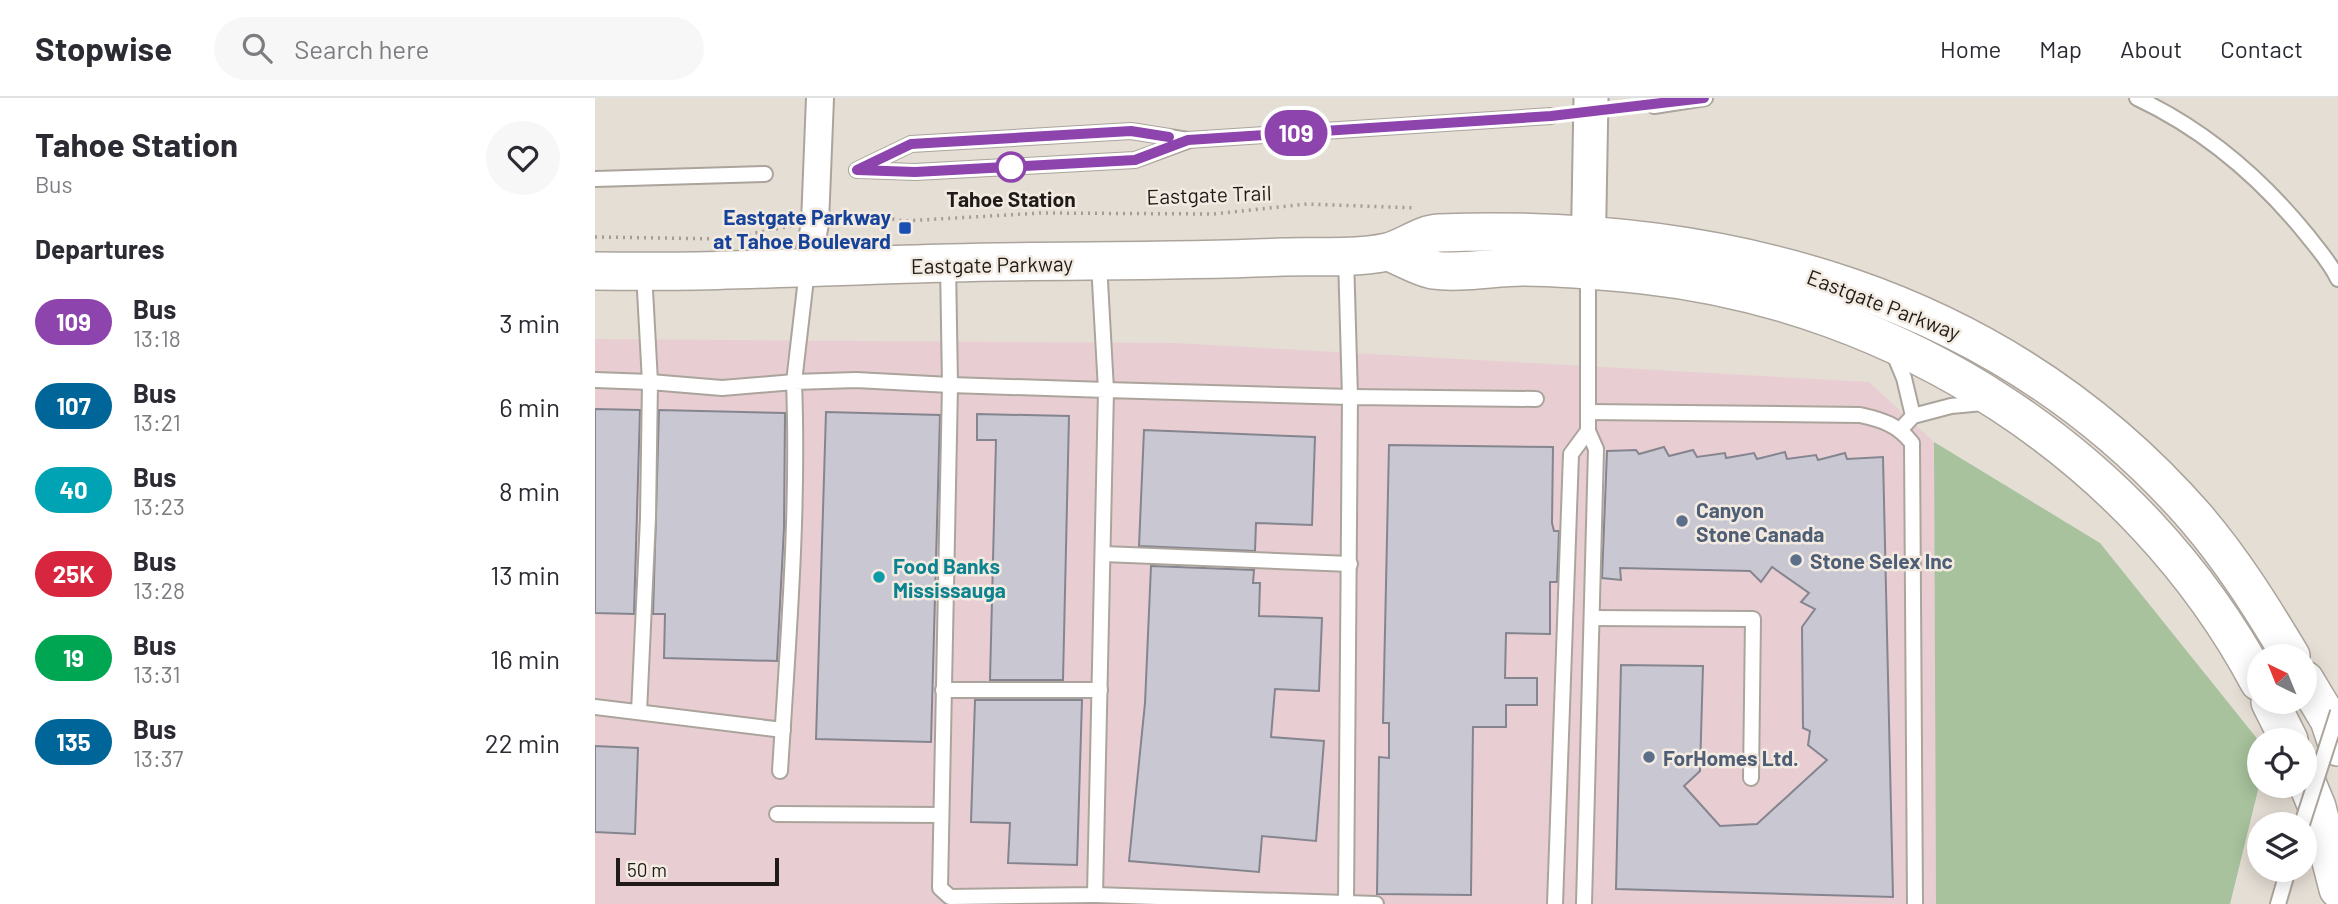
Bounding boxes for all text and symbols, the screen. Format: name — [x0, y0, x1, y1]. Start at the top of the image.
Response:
search box — [214, 17, 704, 80]
text: Stopwise — [35, 28, 172, 68]
icon: search — [238, 29, 276, 67]
text: Search here — [294, 33, 429, 64]
text: Home — [1940, 34, 2001, 63]
text: Map — [2039, 34, 2082, 63]
text: About — [2120, 34, 2182, 63]
text: Contact — [2220, 34, 2303, 63]
line badge: 109 — [1256, 110, 1336, 156]
text: 109 — [1279, 118, 1313, 147]
button: heart — [486, 121, 560, 195]
text: Tahoe Station — [35, 124, 238, 164]
marker: Tahoe Station — [996, 152, 1026, 182]
text: Bus — [35, 170, 73, 198]
street label: Eastgate Trail — [1146, 179, 1272, 209]
place label: Tahoe Station — [946, 186, 1076, 211]
place label: Eastgate Parkway at Tahoe Boulevard — [713, 204, 891, 253]
marker: Eastgate Parkway at Tahoe Boulevard — [897, 220, 913, 236]
text: Departures — [35, 233, 165, 264]
street label: Eastgate Parkway — [911, 250, 1074, 278]
street label: Eastgate Parkway — [1804, 263, 1964, 345]
text: Bus — [133, 293, 176, 324]
text: 109 — [56, 307, 91, 336]
text: 3 min — [499, 307, 560, 338]
text: 13:18 — [133, 324, 181, 352]
text: Bus — [133, 377, 176, 408]
text: 107 — [56, 391, 91, 420]
text: 6 min — [499, 391, 560, 422]
text: 13:21 — [133, 408, 181, 436]
text: Bus — [133, 461, 176, 492]
text: 40 — [59, 475, 88, 504]
text: 8 min — [499, 475, 560, 506]
text: 13:23 — [133, 492, 185, 520]
place label: Canyon Stone Canada — [1696, 497, 1824, 546]
marker: Canyon Stone Canada — [1674, 513, 1690, 529]
text: Bus — [133, 545, 176, 576]
place label: Stone Selex Inc — [1810, 548, 1953, 573]
marker: Stone Selex Inc — [1788, 552, 1804, 568]
place label: Food Banks Mississauga — [893, 553, 1006, 602]
text: 25K — [53, 559, 94, 588]
text: 13 min — [490, 559, 560, 590]
marker: Food Banks Mississauga — [871, 569, 887, 585]
text: 13:28 — [133, 576, 185, 604]
text: Bus — [133, 629, 176, 660]
text: 19 — [63, 643, 84, 672]
text: 16 min — [490, 643, 560, 674]
north arrow — [2247, 644, 2317, 714]
map controls — [2247, 644, 2317, 882]
text: 13:31 — [133, 660, 180, 688]
text: Bus — [133, 713, 176, 744]
text: 135 — [56, 727, 91, 756]
text: 22 min — [485, 727, 560, 758]
button: locate — [2247, 728, 2317, 798]
text: 13:37 — [133, 744, 183, 772]
place label: ForHomes Ltd. — [1663, 745, 1799, 770]
marker: ForHomes Ltd. — [1641, 749, 1657, 765]
button: layers — [2247, 812, 2317, 882]
scale bar — [616, 855, 779, 887]
text: 50 m — [627, 858, 667, 881]

